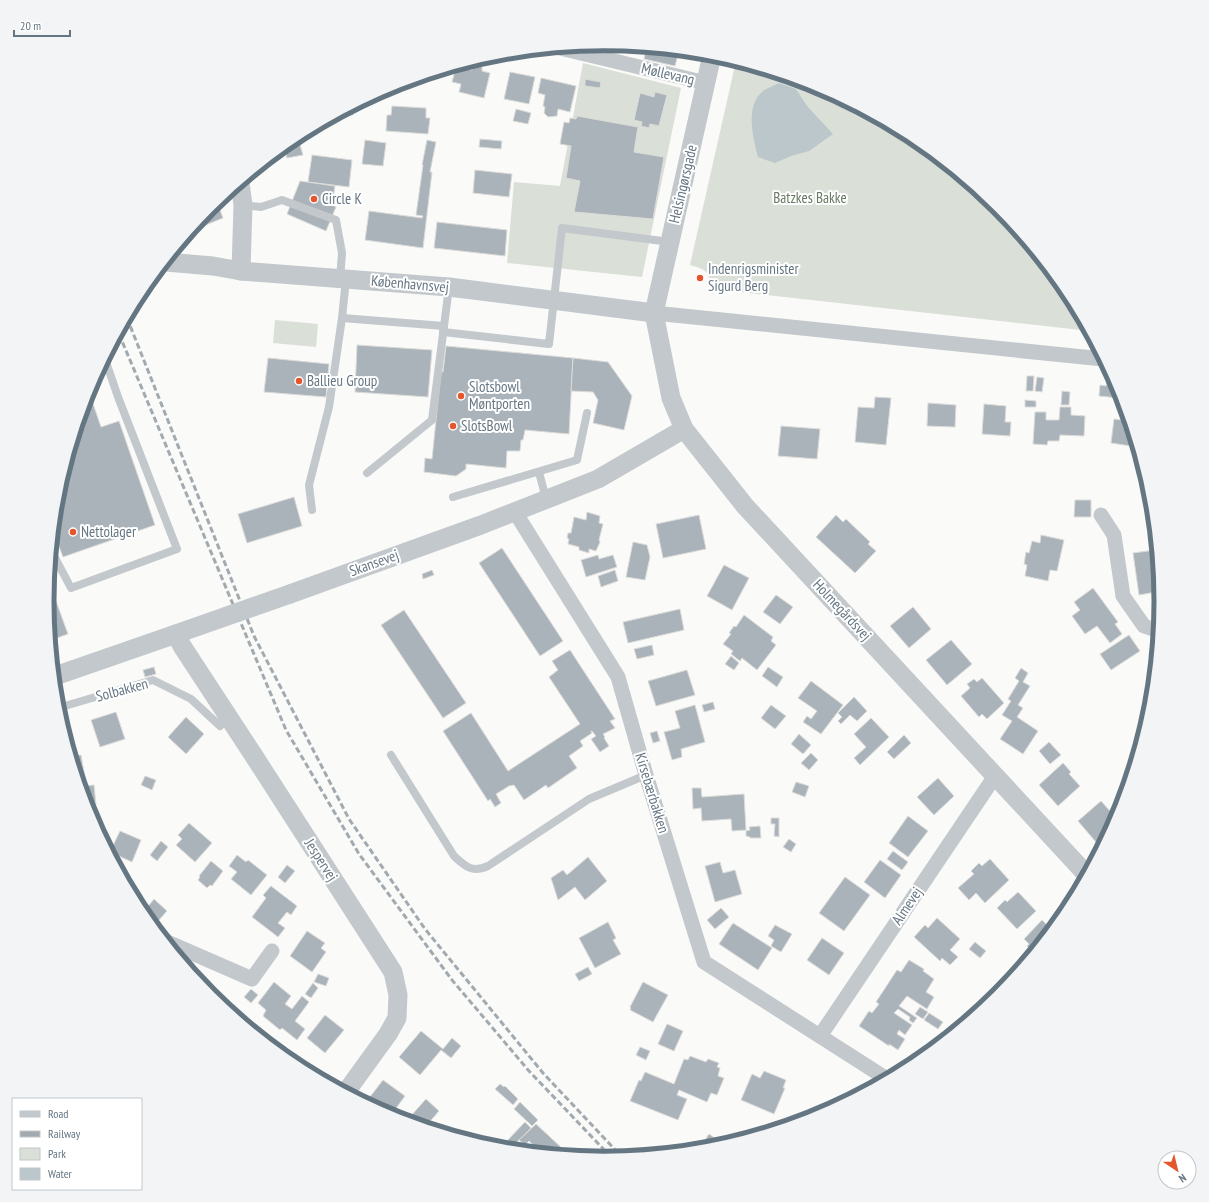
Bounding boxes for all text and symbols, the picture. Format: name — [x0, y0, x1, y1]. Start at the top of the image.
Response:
scale bar — [14, 12, 70, 38]
text: 20 m — [20, 18, 41, 33]
street label: Møllevang — [640, 58, 697, 89]
street label: Helsingørsgade — [664, 143, 701, 225]
park label: Batzkes Bakke — [773, 188, 847, 207]
place label: Circle K — [322, 189, 362, 208]
marker: Circle K — [309, 194, 319, 204]
place label: Indenrigsminister Sigurd Berg — [708, 259, 799, 295]
street label: Københavnsvej — [370, 271, 450, 296]
marker: Indenrigsminister Sigurd Berg — [695, 273, 705, 283]
place label: Ballieu Group — [307, 371, 377, 390]
marker: Ballieu Group — [294, 376, 304, 386]
place label: Slotsbowl Møntporten — [469, 377, 530, 413]
marker: Slotsbowl Møntporten — [456, 391, 466, 401]
place label: SlotsBowl — [461, 416, 513, 435]
marker: SlotsBowl — [448, 421, 458, 431]
place label: Nettolager — [81, 522, 137, 541]
marker: Nettolager — [68, 527, 78, 537]
street label: Skansevej — [347, 545, 401, 580]
street label: Holmegårdsvej — [809, 575, 876, 644]
street label: Solbakken — [94, 673, 150, 706]
street label: Kirsebærbakken — [631, 750, 674, 835]
street label: Jespervej — [300, 834, 342, 885]
street label: Almevej — [887, 883, 926, 928]
legend — [12, 1098, 142, 1190]
text: Road — [48, 1106, 68, 1121]
text: Railway — [48, 1126, 81, 1141]
text: Park — [48, 1146, 66, 1161]
north arrow — [1157, 1150, 1197, 1190]
text: Water — [48, 1166, 73, 1181]
text: N — [1176, 1171, 1189, 1186]

